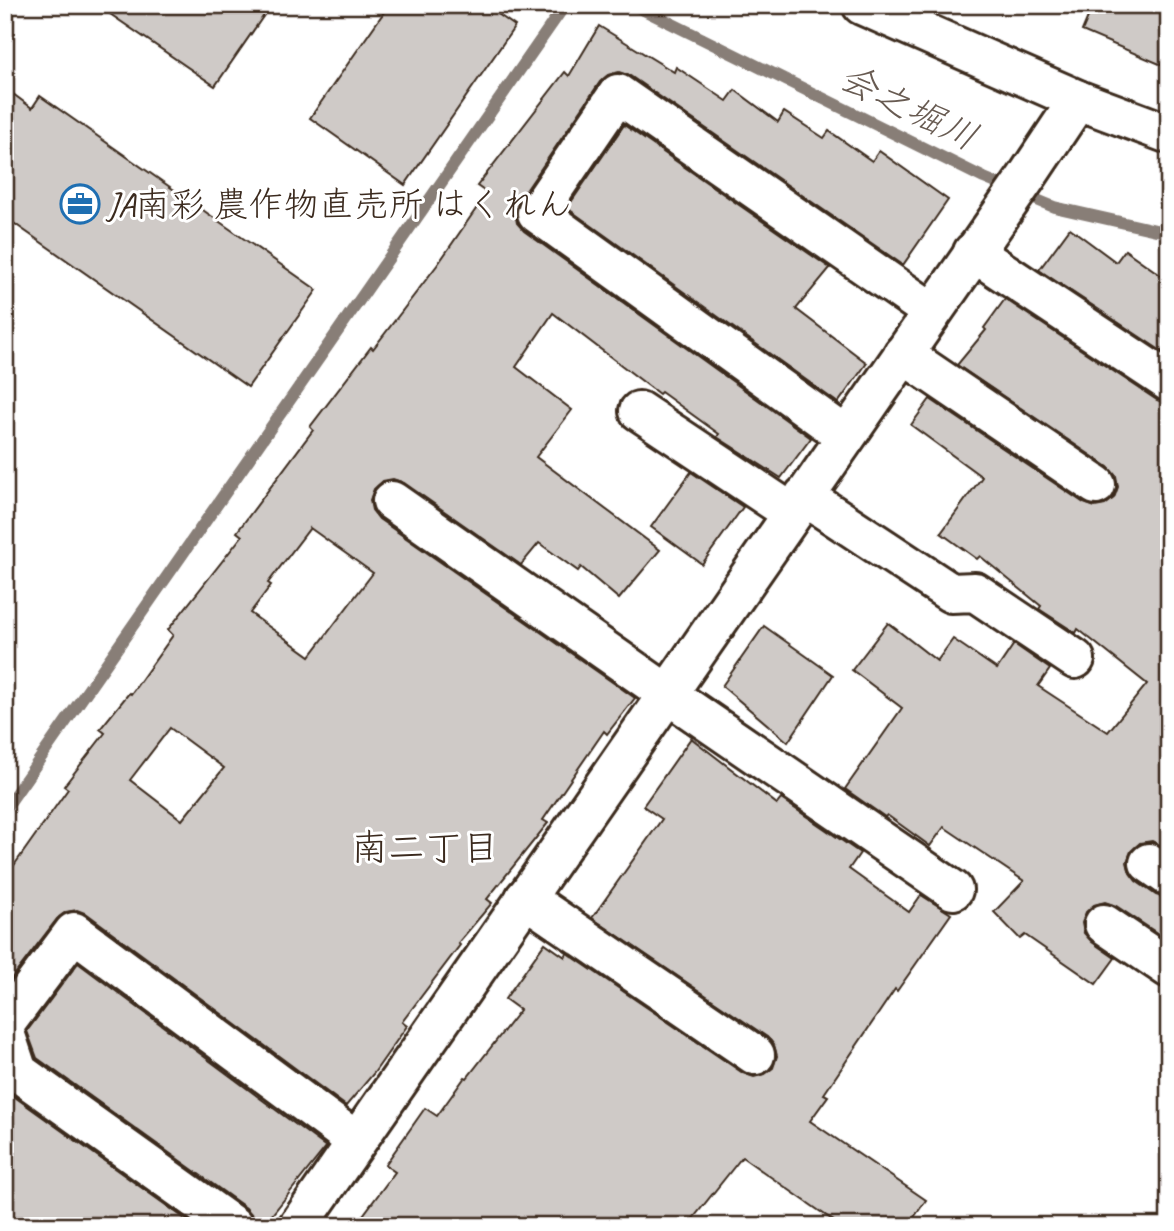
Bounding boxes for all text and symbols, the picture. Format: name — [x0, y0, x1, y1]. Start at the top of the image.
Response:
water label: 会之堀川 — [832, 53, 986, 161]
place label: JA南彩 農作物直売所 はくれん — [105, 182, 572, 227]
office icon: JA南彩 農作物直売所 はくれん — [59, 183, 101, 225]
district label: 南二丁目 — [351, 824, 499, 871]

